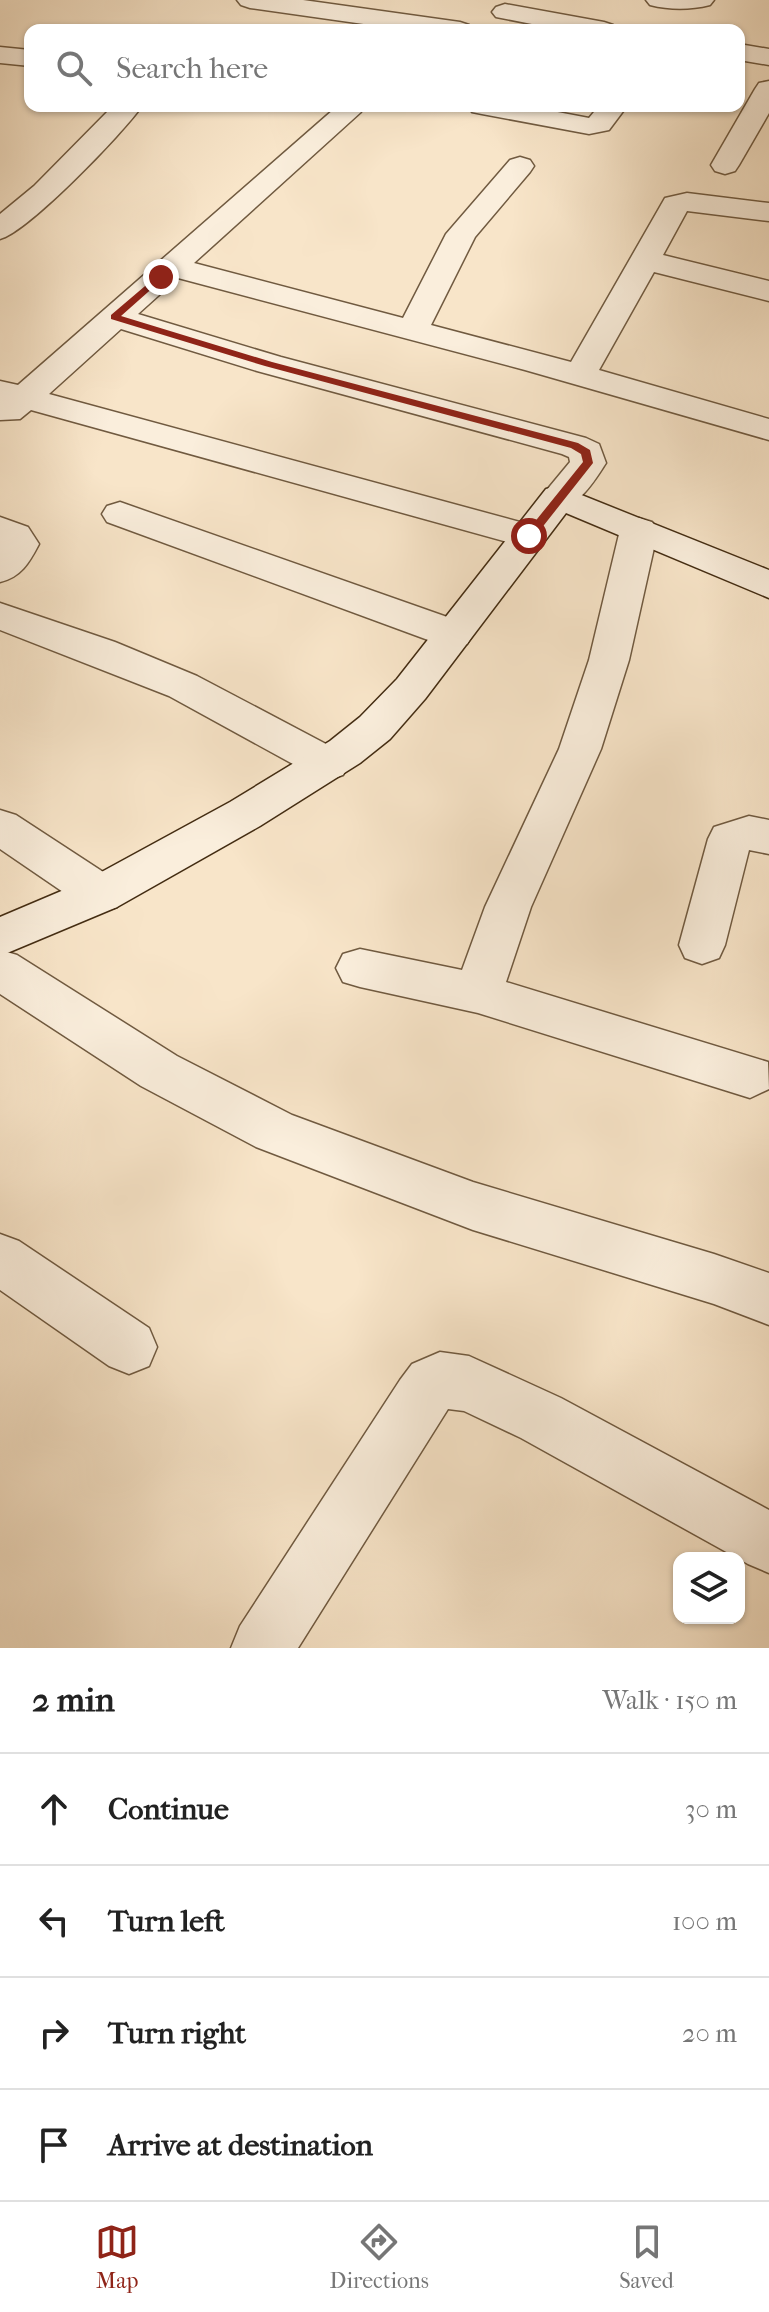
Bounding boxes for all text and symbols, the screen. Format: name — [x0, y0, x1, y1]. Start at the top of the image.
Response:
search box — [24, 24, 745, 112]
icon: search — [52, 46, 96, 90]
text: Search here — [116, 51, 268, 86]
route end — [143, 259, 179, 295]
route start — [511, 518, 547, 554]
map controls — [673, 1552, 745, 1624]
button: layers — [673, 1552, 745, 1624]
text: 2 min — [32, 1680, 115, 1720]
text: Walk · 150 m — [602, 1685, 737, 1716]
icon: ahead — [32, 1787, 76, 1831]
text: Continue — [108, 1792, 229, 1827]
text: 30 m — [685, 1794, 737, 1825]
icon: left — [32, 1899, 76, 1943]
text: Turn left — [108, 1904, 225, 1939]
text: 100 m — [672, 1906, 737, 1937]
icon: right — [32, 2011, 76, 2055]
text: Turn right — [108, 2016, 246, 2051]
text: 20 m — [682, 2018, 737, 2049]
icon: arrive — [32, 2123, 76, 2167]
text: Arrive at destination — [108, 2128, 373, 2163]
tab: Map — [95, 2220, 139, 2294]
tab: Directions — [330, 2220, 429, 2294]
tab: Saved — [619, 2220, 674, 2294]

